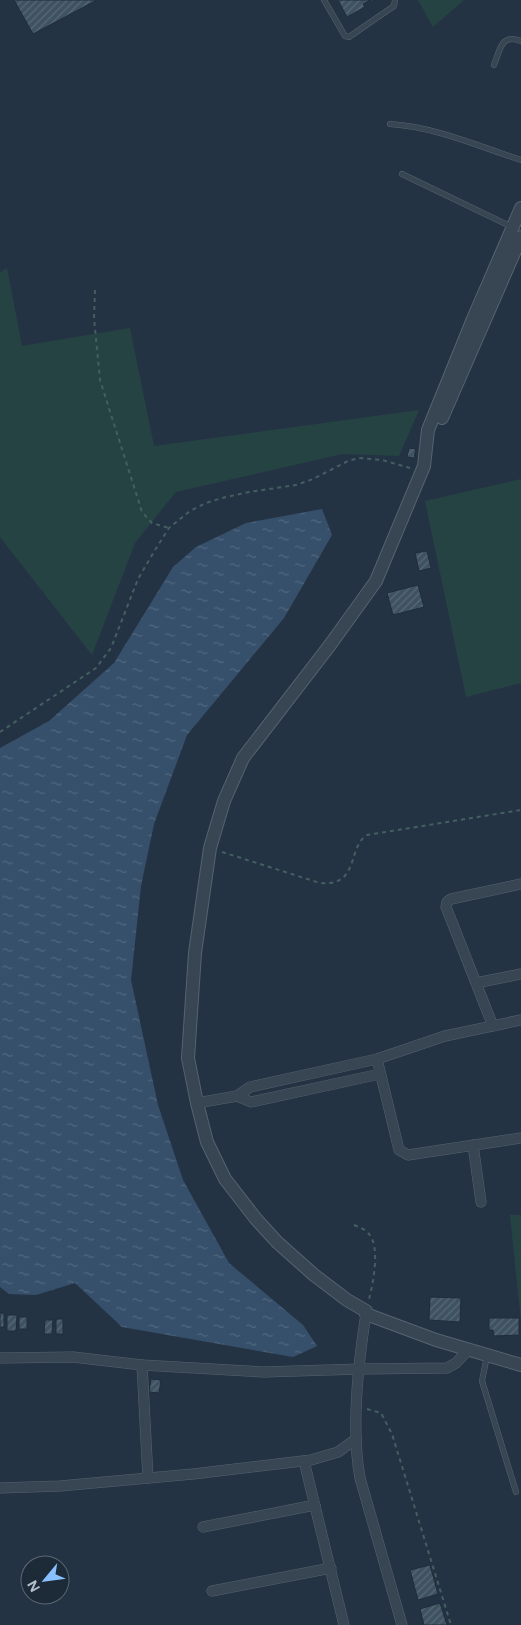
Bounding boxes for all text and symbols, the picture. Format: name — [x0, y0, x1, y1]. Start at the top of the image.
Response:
north arrow — [20, 1555, 70, 1605]
text: N — [24, 1577, 44, 1595]

